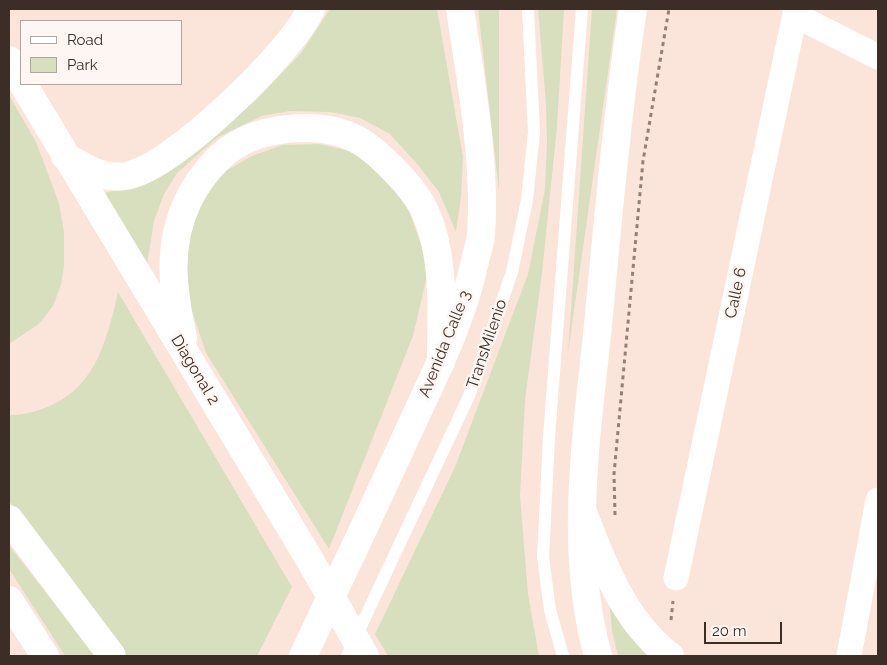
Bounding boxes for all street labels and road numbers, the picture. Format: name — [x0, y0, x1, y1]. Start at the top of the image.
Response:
street label: Calle 6 — [721, 266, 751, 320]
street label: Avenida Calle 3 — [415, 288, 475, 400]
street label: TransMilenio — [463, 297, 511, 391]
street label: Diagonal 2 — [167, 332, 223, 408]

